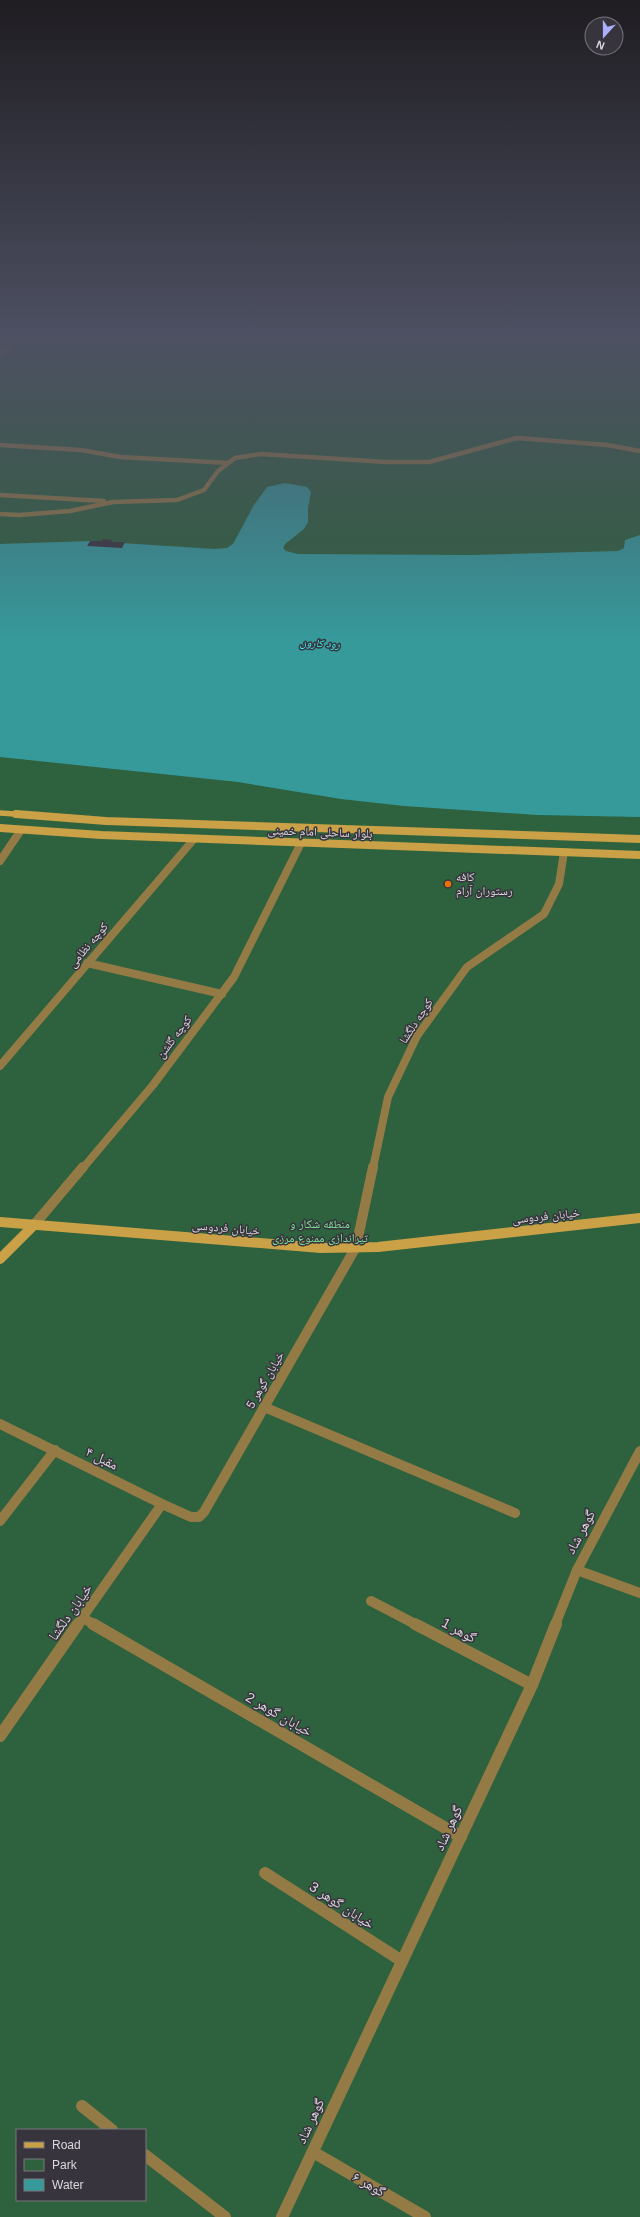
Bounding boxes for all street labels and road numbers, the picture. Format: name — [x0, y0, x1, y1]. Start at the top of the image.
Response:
street label: بلوار ساحلی امام خمینی — [267, 823, 373, 842]
street label: کوچه نظامی — [65, 920, 111, 970]
street label: کوچه دلگشا — [396, 996, 436, 1046]
street label: کوچه گلشن — [153, 1013, 195, 1061]
street label: خیابان فردوسی — [511, 1205, 581, 1227]
street label: خیابان فردوسی — [191, 1218, 261, 1238]
street label: خیابان گوهر 5 — [243, 1349, 287, 1411]
street label: مقبل ۴ — [83, 1443, 121, 1474]
street label: گوهر شاد — [562, 1507, 599, 1557]
street label: خیابان دلگشا — [45, 1581, 96, 1644]
street label: گوهر 1 — [439, 1614, 479, 1647]
street label: خیابان گوهر 2 — [243, 1689, 315, 1740]
street label: گوهر شاد — [431, 1803, 466, 1853]
street label: خیابان گوهر 3 — [306, 1878, 377, 1933]
street label: گوهر شاد — [293, 2096, 328, 2146]
street label: گوهر ۶ — [349, 2168, 388, 2201]

